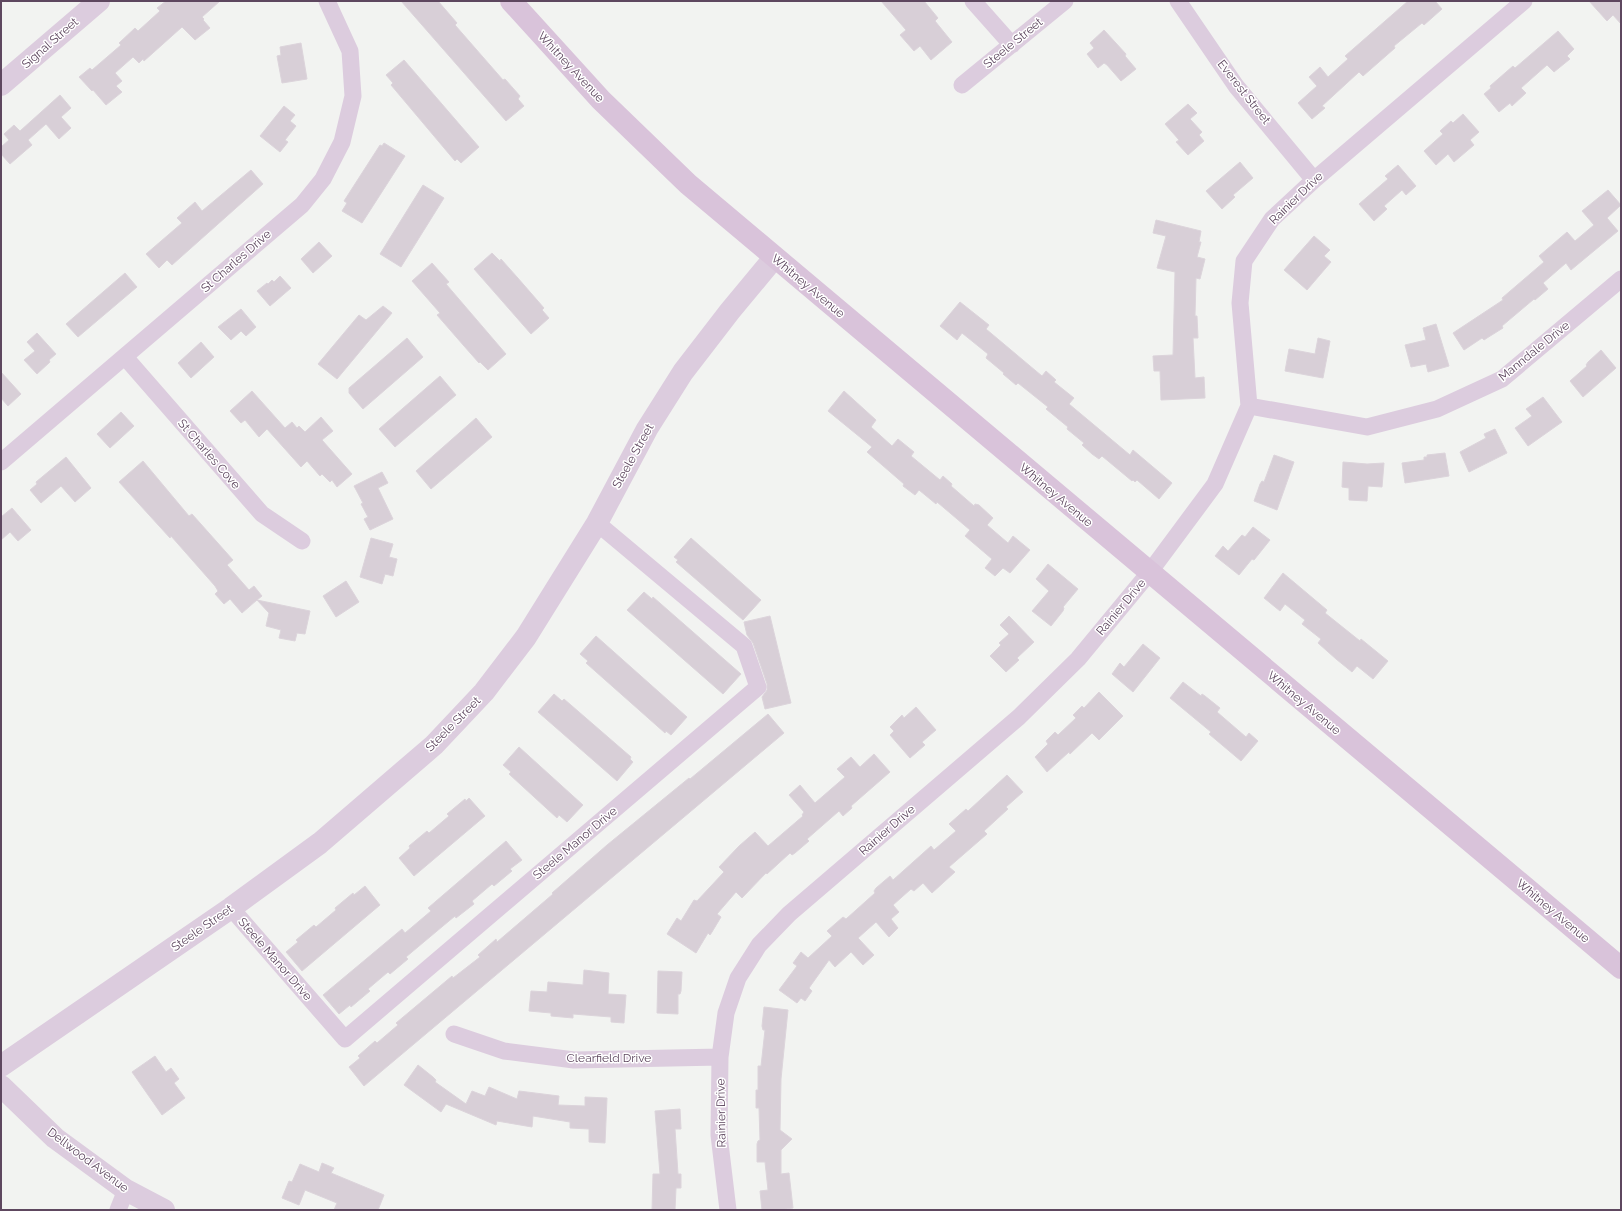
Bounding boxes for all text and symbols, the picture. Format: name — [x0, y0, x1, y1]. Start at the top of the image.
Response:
street label: Signal Street — [19, 15, 81, 71]
street label: Steele Street — [981, 15, 1045, 71]
street label: Whitney Avenue — [535, 29, 607, 105]
street label: Everest Street — [1215, 57, 1273, 127]
street label: Rainier Drive — [1266, 169, 1326, 227]
street label: St Charles Drive — [198, 227, 274, 295]
street label: Whitney Avenue — [769, 251, 847, 321]
street label: Manndale Drive — [1496, 318, 1572, 384]
street label: St Charles Cove — [175, 416, 243, 492]
street label: Steele Street — [609, 421, 657, 491]
street label: Whitney Avenue — [1017, 460, 1095, 530]
street label: Rainier Drive — [1093, 576, 1149, 638]
street label: Whitney Avenue — [1265, 668, 1343, 738]
street label: Steele Street — [423, 694, 483, 754]
street label: Rainier Drive — [856, 802, 918, 858]
street label: Steele Manor Drive — [530, 804, 620, 882]
street label: Whitney Avenue — [1514, 876, 1592, 946]
street label: Steele Street — [169, 902, 235, 954]
street label: Steele Manor Drive — [235, 915, 315, 1003]
street label: Clearfield Drive — [567, 1051, 651, 1065]
street label: Rainier Drive — [713, 1078, 729, 1148]
street label: Dellwood Avenue — [45, 1125, 131, 1195]

